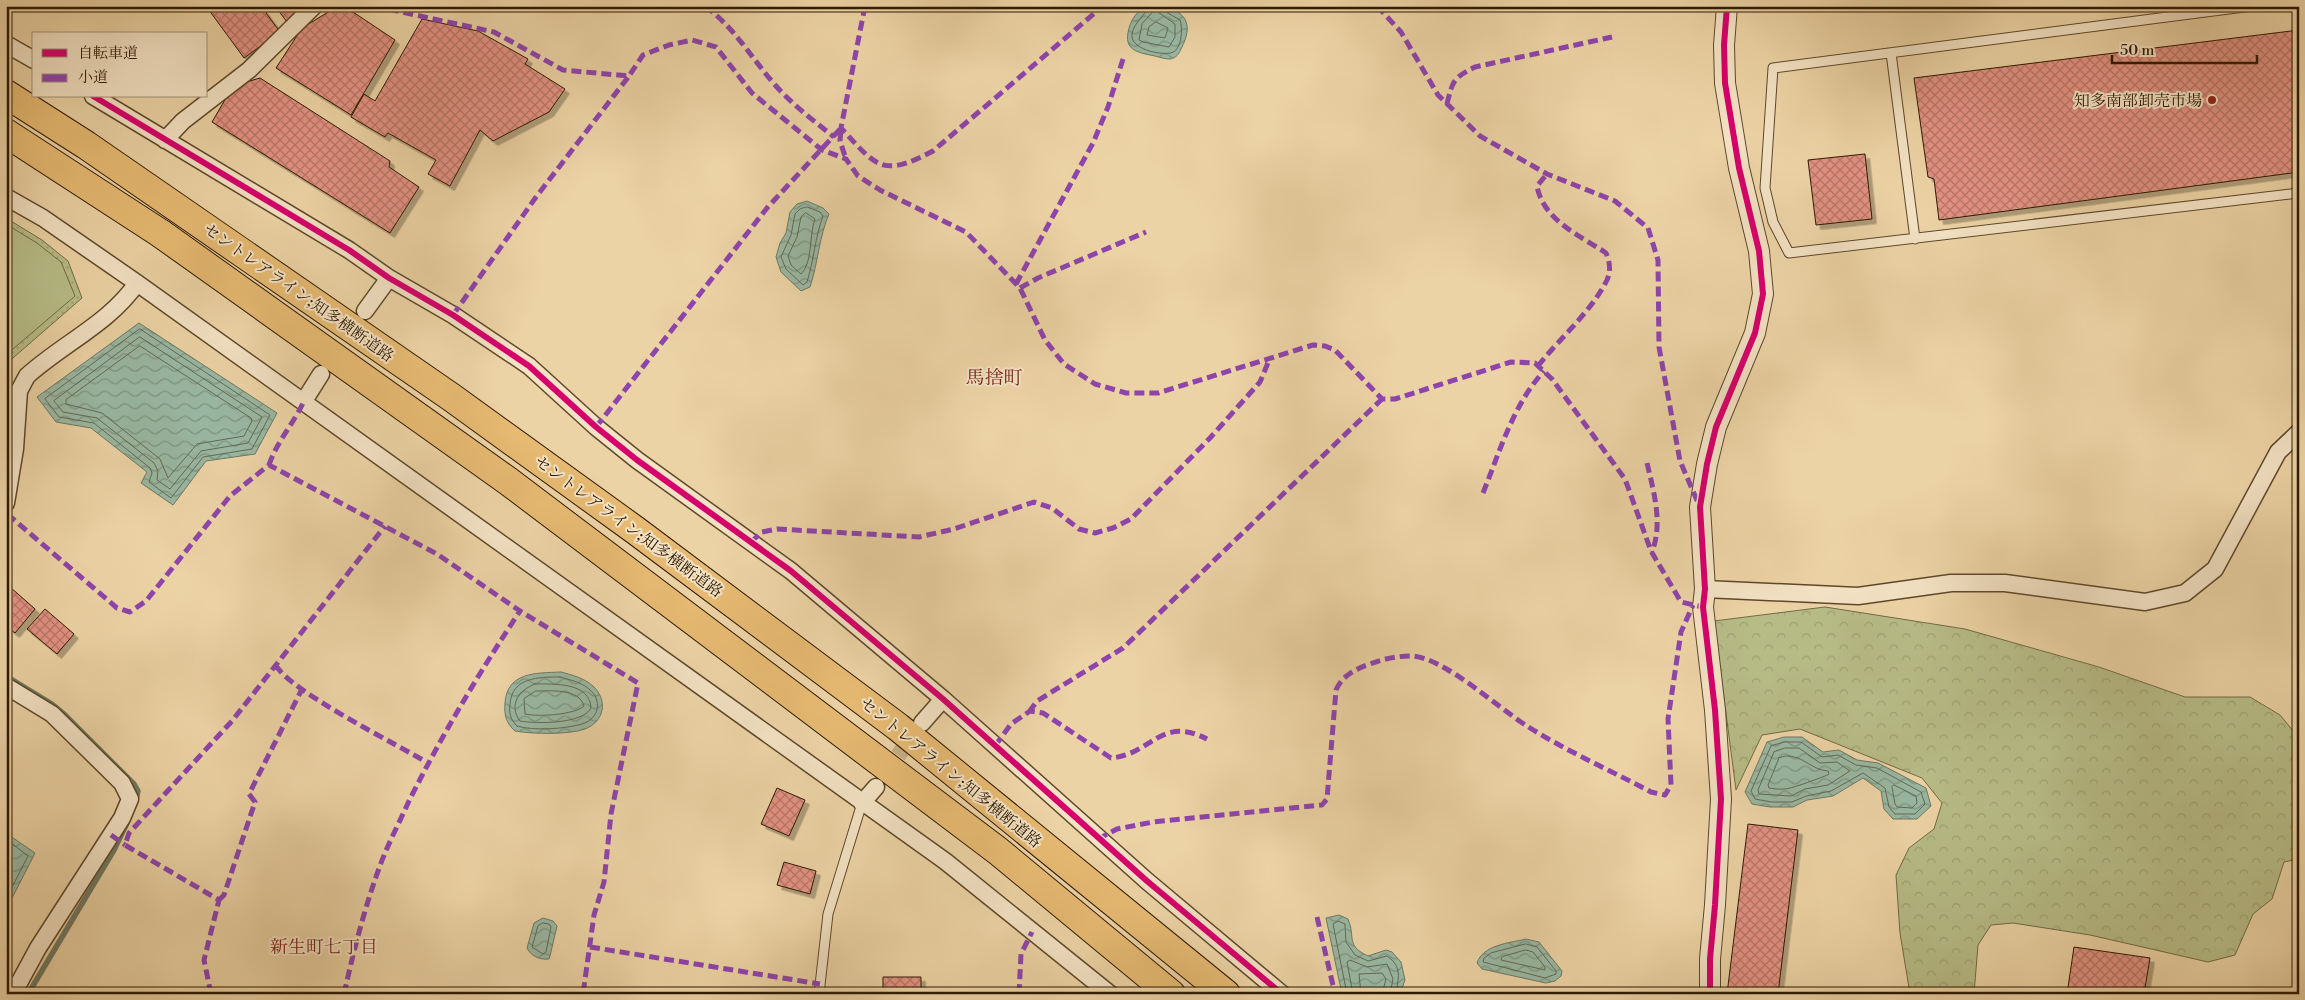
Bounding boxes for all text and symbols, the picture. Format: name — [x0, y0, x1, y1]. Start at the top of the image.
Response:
legend — [32, 32, 208, 98]
scale bar — [2112, 32, 2258, 64]
text: 50 m — [2120, 41, 2154, 60]
text: 自転車道 — [78, 44, 138, 63]
text: 小道 — [78, 68, 108, 87]
place label: 知多南部卸売市場 — [2074, 91, 2202, 111]
marker: 知多南部卸売市場 — [2206, 94, 2218, 106]
street label: セントレアライン;知多横断道路 — [199, 219, 398, 366]
district label: 馬捨町 — [965, 366, 1023, 390]
street label: セントレアライン;知多横断道路 — [530, 452, 727, 602]
street label: セントレアライン;知多横断道路 — [855, 693, 1045, 852]
district label: 新生町七丁目 — [270, 936, 378, 959]

